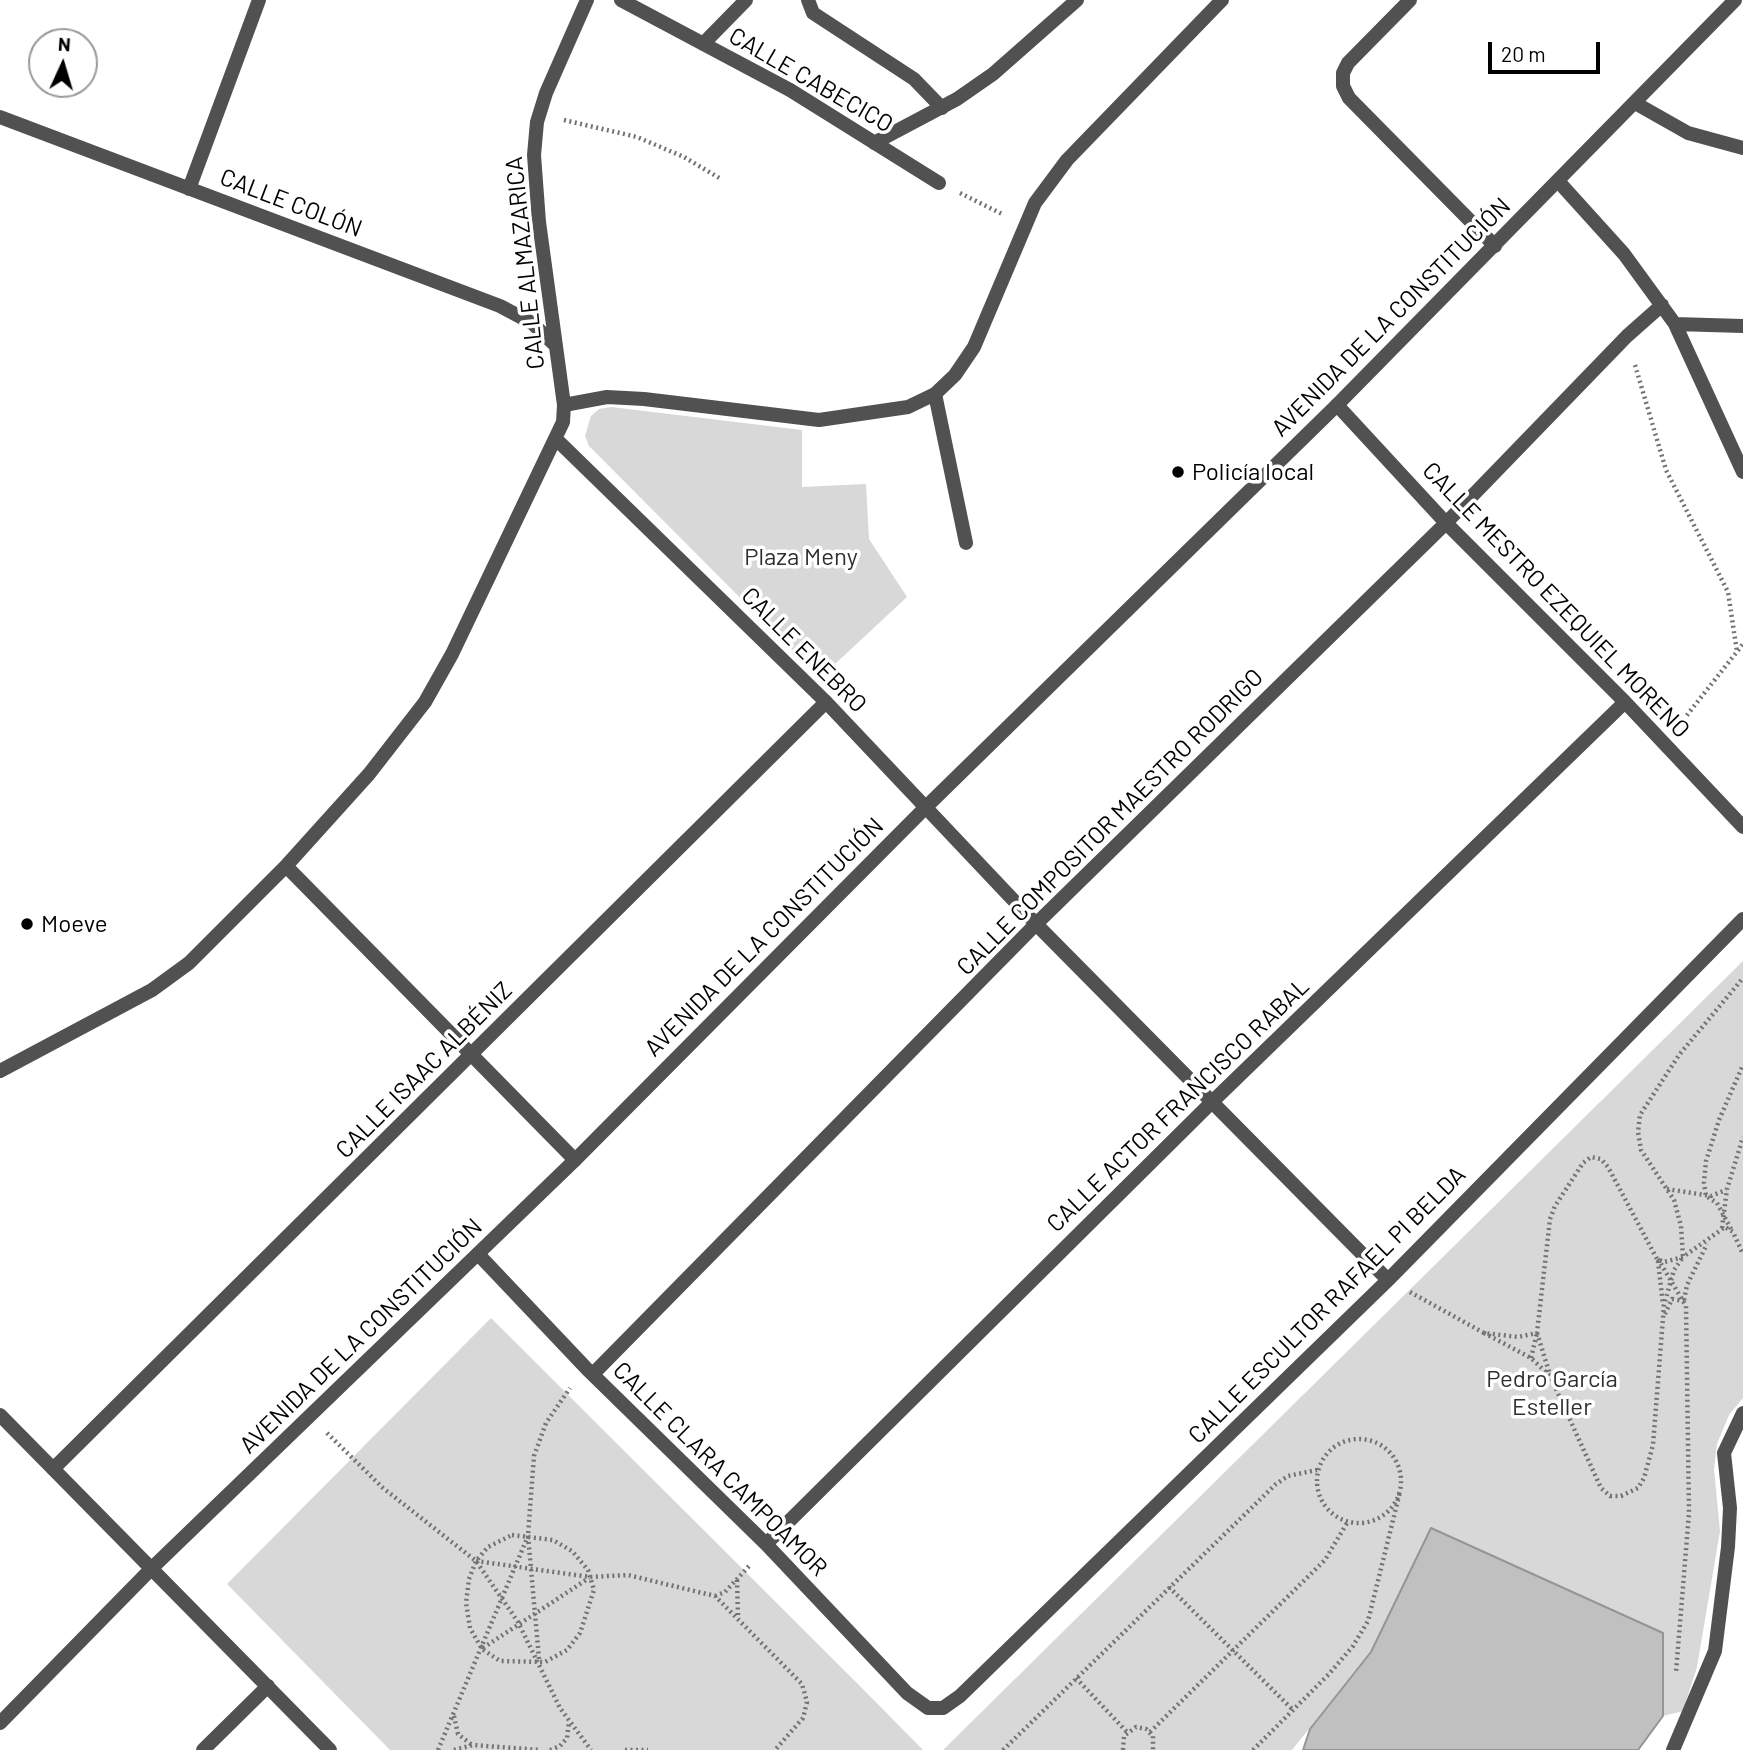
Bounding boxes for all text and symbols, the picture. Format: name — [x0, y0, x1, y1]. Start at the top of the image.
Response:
street label: CALLE CABECICO — [724, 21, 898, 139]
north arrow — [28, 28, 98, 98]
scale bar — [1491, 28, 1603, 72]
text: N — [57, 32, 71, 55]
text: 20 m — [1501, 41, 1546, 66]
street label: CALLE ALMAZARICA — [500, 155, 550, 371]
street label: CALLE COLÓN — [216, 163, 366, 243]
street label: AVENIDA DE LA CONSTITUCIÓN — [1266, 192, 1516, 442]
street label: CALLE MESTRO EZEQUIEL MORENO — [1416, 456, 1696, 744]
place label: Policía local — [1192, 458, 1314, 486]
marker: Policía local — [1170, 464, 1186, 480]
park label: Plaza Meny — [744, 543, 858, 571]
street label: CALLE ENEBRO — [735, 581, 873, 719]
street label: CALLE COMPOSITOR MAESTRO RODRIGO — [951, 663, 1269, 981]
street label: AVENIDA DE LA CONSTITUCIÓN — [639, 812, 889, 1062]
place label: Moeve — [41, 910, 108, 938]
marker: Moeve — [19, 916, 35, 932]
street label: CALLE ACTOR FRANCISCO RABAL — [1041, 972, 1315, 1238]
street label: CALLE ISAAC ALBÉNIZ — [330, 976, 518, 1164]
street label: CALLE ESCULTOR RAFAEL PI BELDA — [1182, 1160, 1472, 1450]
street label: AVENIDA DE LA CONSTITUCIÓN — [234, 1212, 488, 1460]
street label: CALLE CLARA CAMPOAMOR — [607, 1356, 833, 1582]
park label: Pedro García Esteller — [1486, 1365, 1618, 1421]

